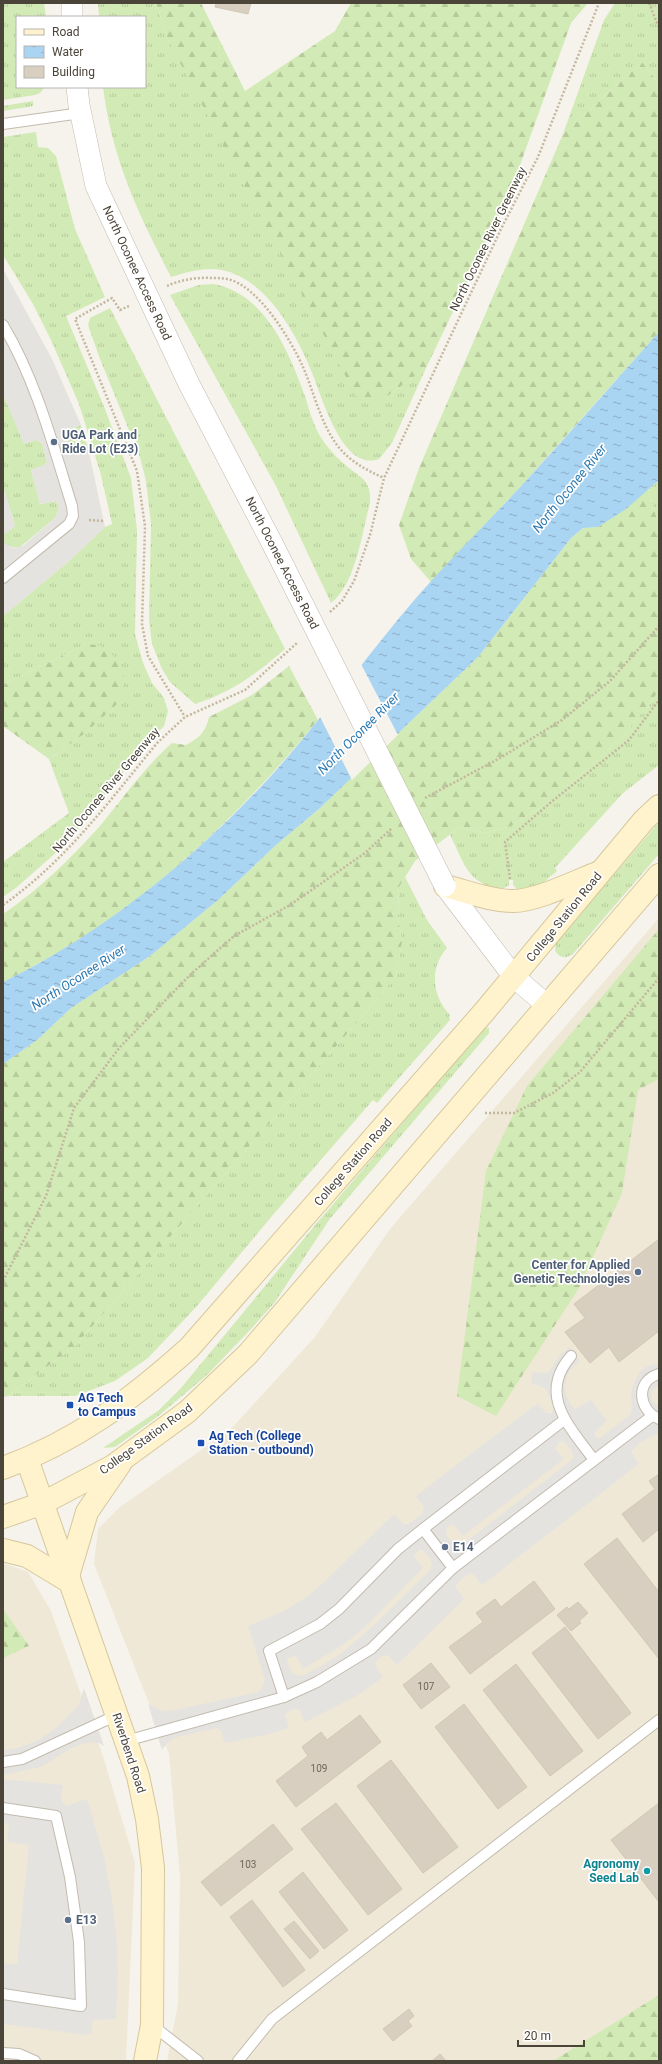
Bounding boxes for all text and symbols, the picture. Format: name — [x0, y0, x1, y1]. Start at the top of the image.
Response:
legend — [16, 16, 146, 88]
text: Road — [52, 25, 80, 39]
text: Water — [52, 45, 83, 59]
text: Building — [52, 65, 95, 79]
street label: North Oconee River Greenway — [447, 164, 529, 314]
street label: North Oconee Access Road — [100, 204, 174, 342]
place label: UGA Park and Ride Lot (E23) — [62, 428, 138, 456]
marker: UGA Park and Ride Lot (E23) — [49, 437, 59, 447]
water label: North Oconee River — [529, 441, 610, 535]
street label: North Oconee Access Road — [242, 494, 322, 632]
water label: North Oconee River — [315, 689, 403, 777]
street label: North Oconee River Greenway — [50, 724, 163, 855]
street label: College Station Road — [524, 869, 604, 965]
water label: North Oconee River — [29, 941, 129, 1013]
street label: College Station Road — [311, 1115, 395, 1209]
place label: Center for Applied Genetic Technologies — [514, 1258, 630, 1286]
marker: Center for Applied Genetic Technologies — [633, 1267, 643, 1277]
place label: AG Tech to Campus — [78, 1391, 136, 1419]
marker: AG Tech to Campus — [65, 1400, 75, 1410]
street label: College Station Road — [97, 1401, 195, 1477]
place label: Ag Tech (College Station - outbound) — [209, 1429, 314, 1457]
marker: Ag Tech (College Station - outbound) — [196, 1438, 206, 1448]
place label: E14 — [453, 1540, 474, 1554]
marker: E14 — [440, 1542, 450, 1552]
house number: 107 — [418, 1681, 435, 1692]
street label: Riverbend Road — [109, 1711, 149, 1795]
house number: 109 — [311, 1763, 327, 1774]
place label: Agronomy Seed Lab — [583, 1857, 640, 1885]
house number: 103 — [240, 1859, 256, 1870]
marker: Agronomy Seed Lab — [642, 1866, 652, 1876]
place label: E13 — [76, 1913, 97, 1927]
marker: E13 — [63, 1915, 73, 1925]
scale bar — [518, 2022, 584, 2048]
text: 20 m — [524, 2029, 551, 2043]

